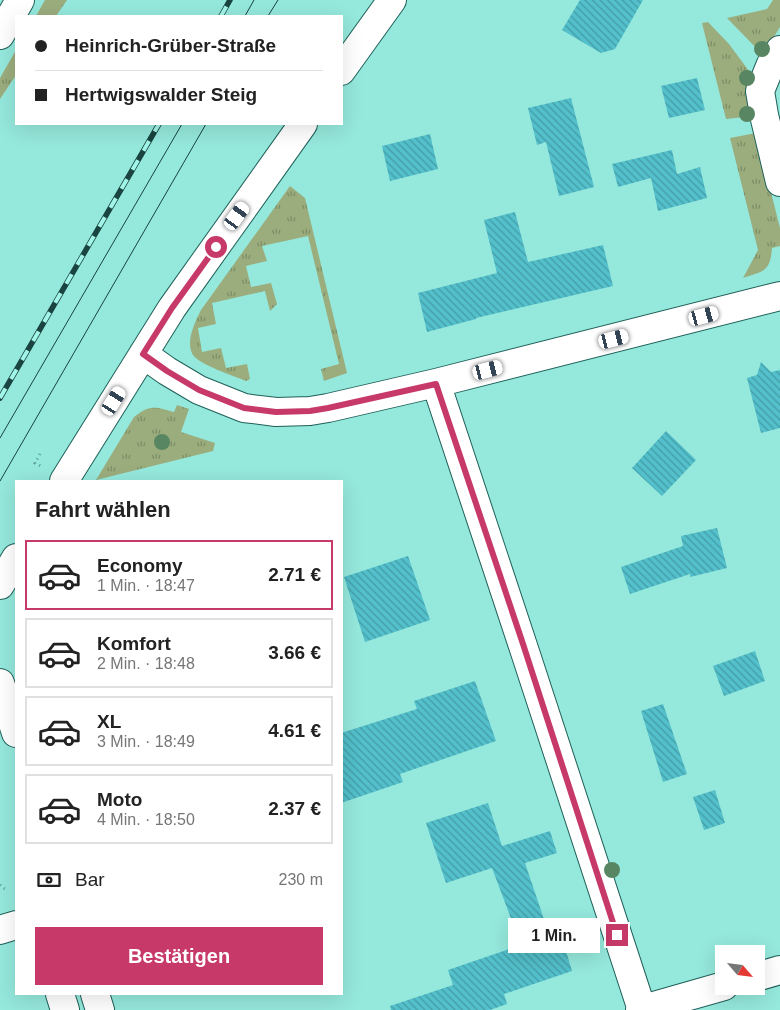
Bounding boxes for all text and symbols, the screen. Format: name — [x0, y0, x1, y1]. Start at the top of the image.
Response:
text: Heinrich-Grüber-Straße — [65, 35, 276, 56]
text: Hertwigswalder Steig — [65, 84, 257, 105]
car — [222, 199, 251, 233]
route start — [205, 236, 227, 258]
car — [687, 305, 720, 327]
car — [597, 328, 630, 350]
car — [471, 359, 504, 381]
car — [99, 384, 128, 418]
text: Fahrt wählen — [35, 497, 171, 522]
icon: car — [37, 553, 82, 598]
text: Economy — [97, 555, 183, 576]
text: 2.71 € — [268, 564, 321, 585]
text: 1 Min. · 18:47 — [97, 577, 195, 594]
icon: car — [37, 631, 82, 676]
text: Komfort — [97, 633, 171, 654]
text: 3.66 € — [268, 642, 321, 663]
text: 2 Min. · 18:48 — [97, 655, 195, 672]
icon: car — [37, 709, 82, 754]
text: XL — [97, 711, 121, 732]
text: 4.61 € — [268, 720, 321, 741]
text: 3 Min. · 18:49 — [97, 733, 195, 750]
icon: car — [37, 787, 82, 832]
text: Moto — [97, 789, 142, 810]
text: 2.37 € — [268, 798, 321, 819]
text: 4 Min. · 18:50 — [97, 811, 195, 828]
icon: cash — [35, 866, 63, 894]
text: Bar — [75, 869, 105, 890]
text: 230 m — [279, 871, 323, 888]
callout: 1 Min. — [507, 918, 600, 952]
route end — [606, 924, 628, 946]
button: Bestätigen — [35, 927, 323, 985]
text: 1 Min. — [531, 927, 577, 944]
north arrow — [715, 945, 765, 995]
map controls — [715, 945, 765, 995]

